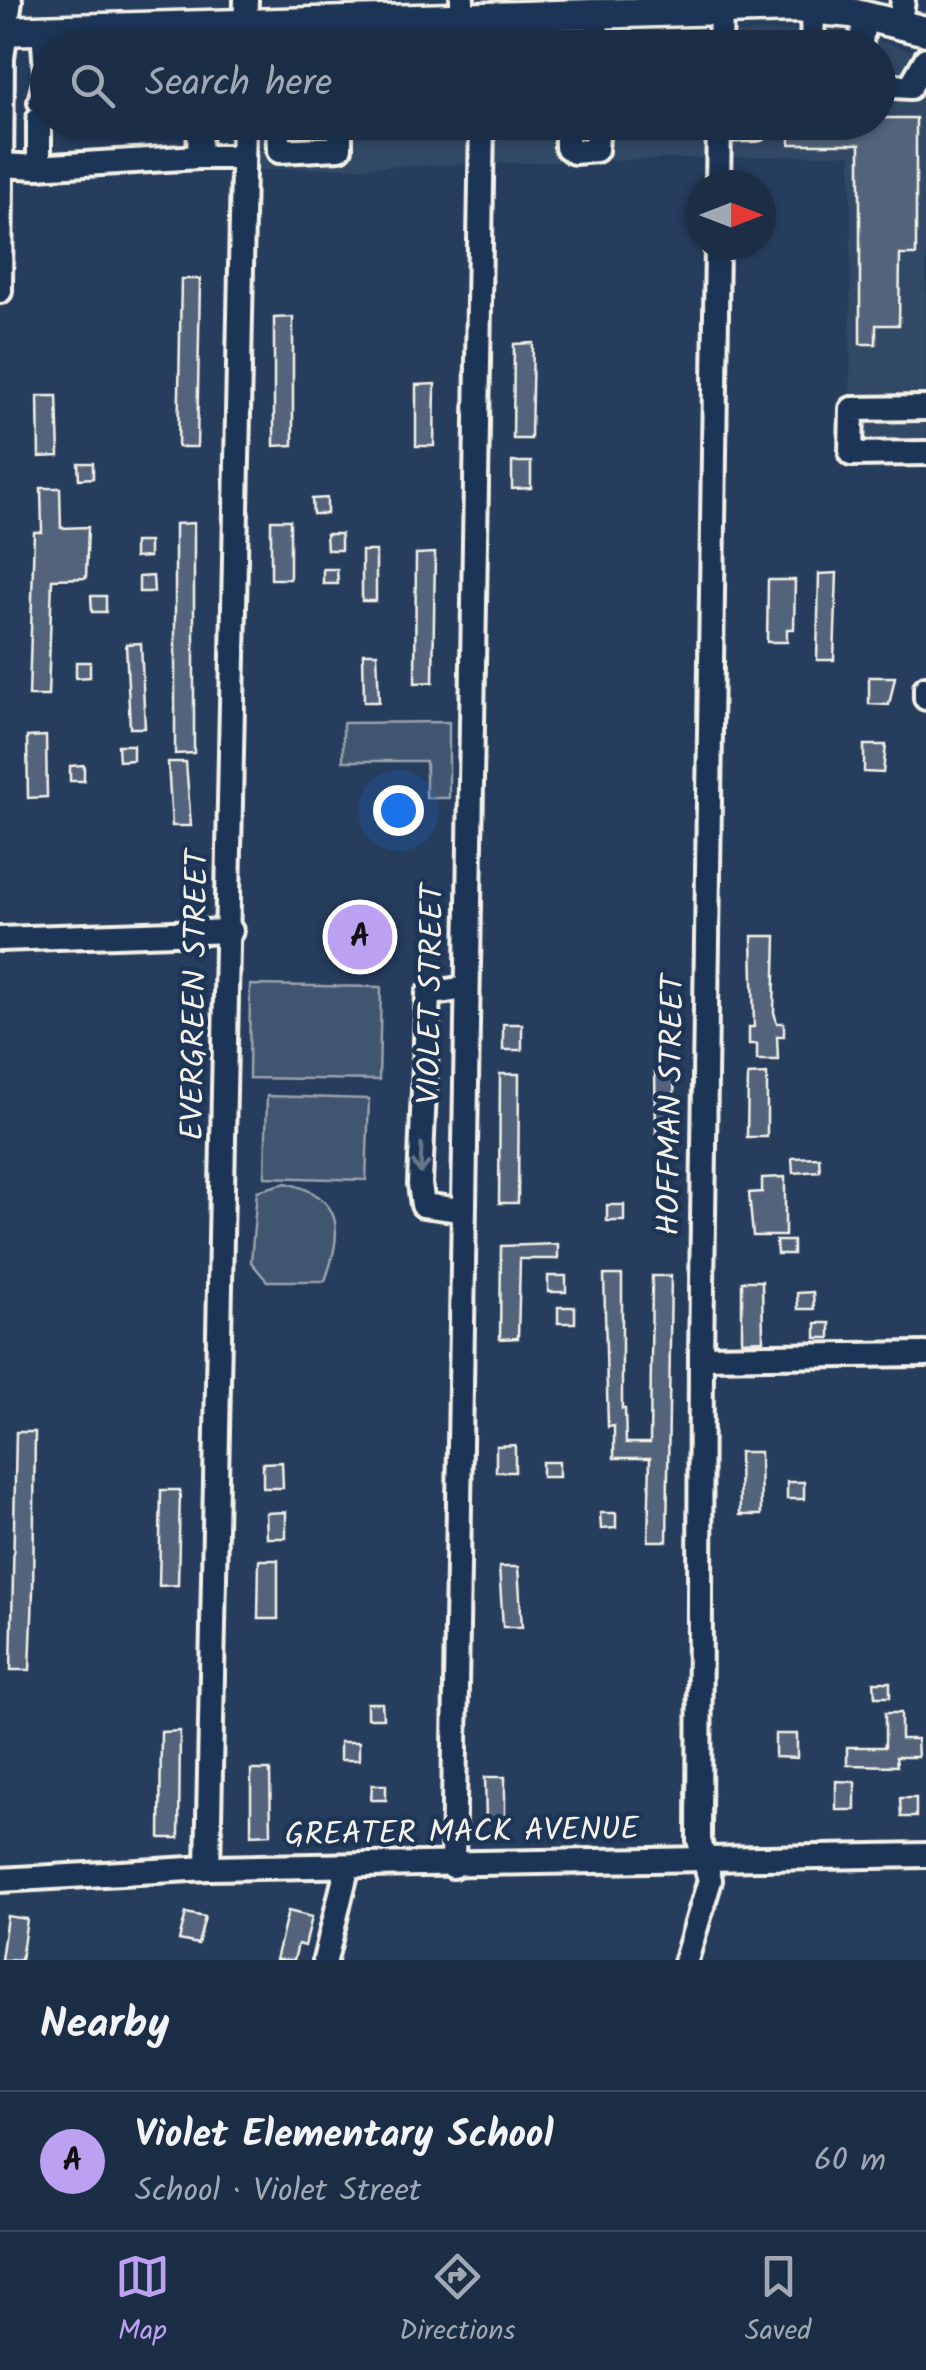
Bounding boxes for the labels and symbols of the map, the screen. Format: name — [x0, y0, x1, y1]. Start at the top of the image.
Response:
north arrow — [686, 170, 776, 260]
your location — [373, 785, 424, 836]
street label: EVERGREEN STREET — [168, 846, 224, 1141]
street label: VIOLET STREET — [405, 881, 459, 1104]
pin: A — [328, 900, 392, 974]
street label: HOFFMAN STREET — [644, 971, 700, 1236]
one-way arrow — [412, 1142, 431, 1174]
street label: GREATER MACK AVENUE — [285, 1804, 641, 1862]

